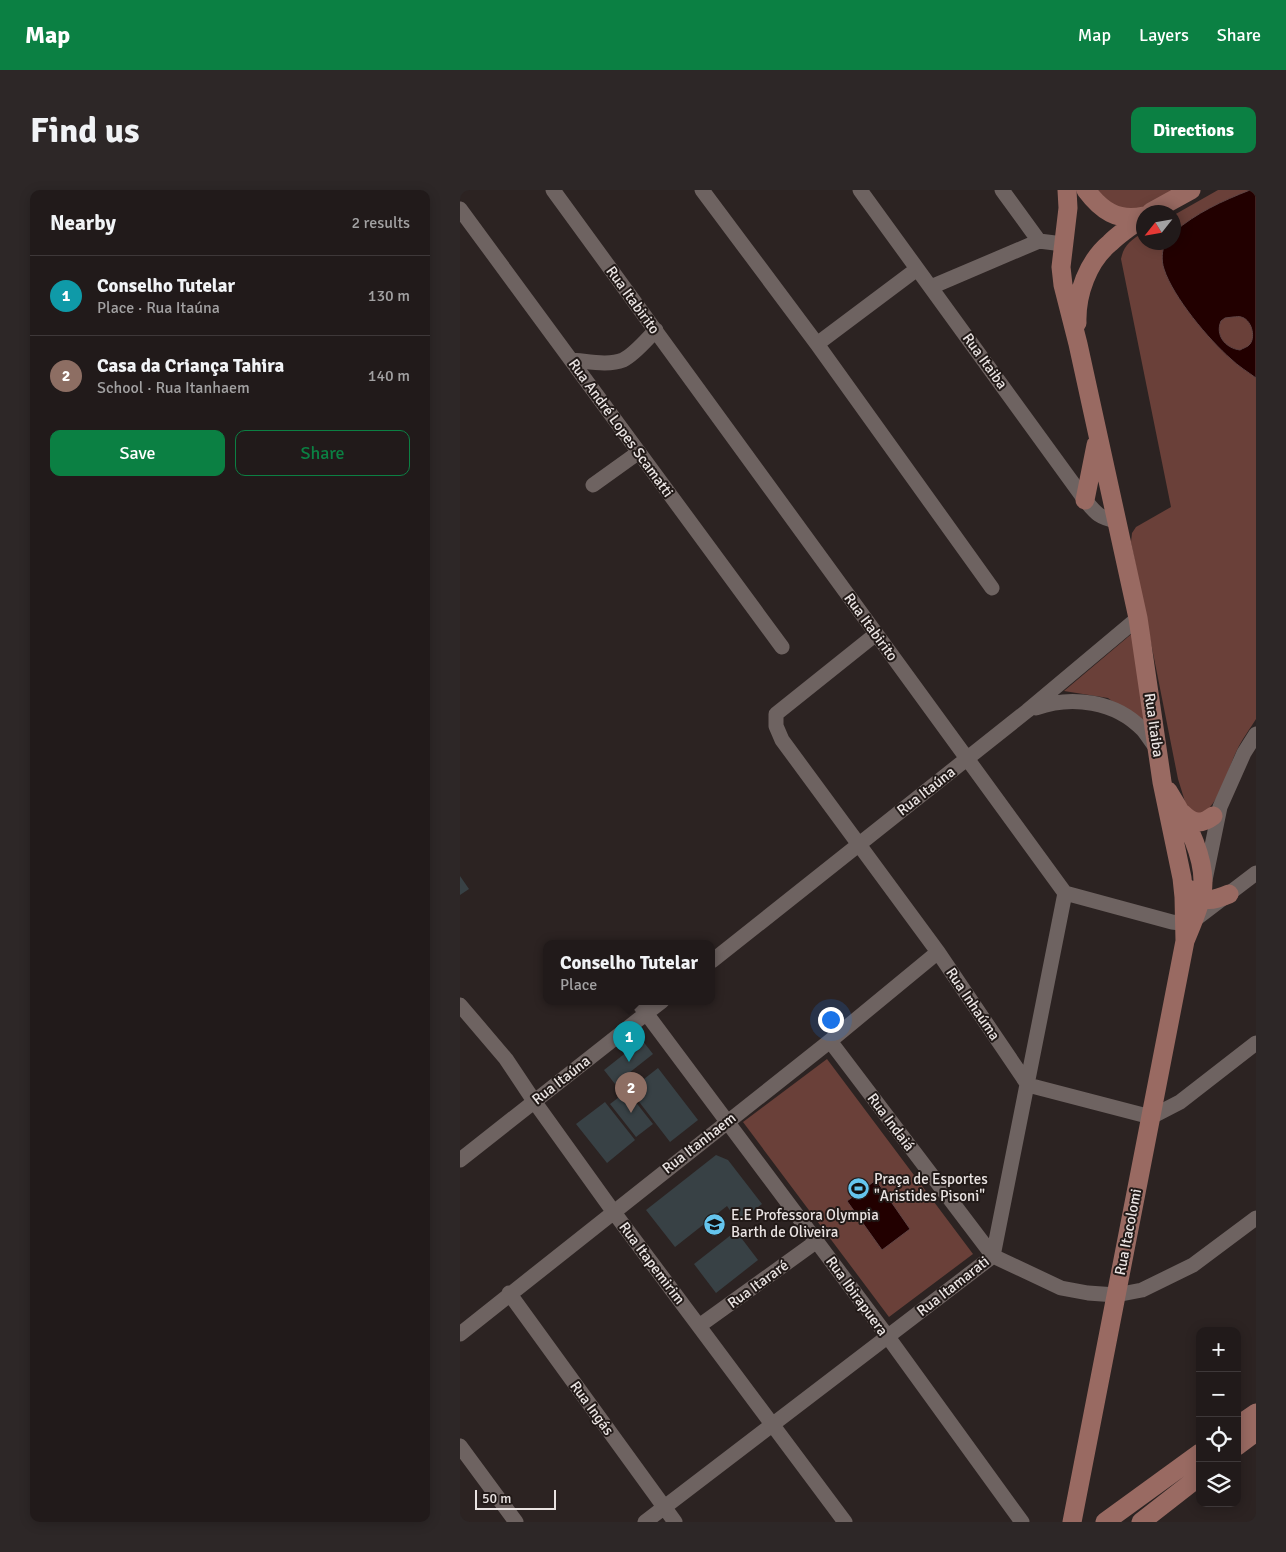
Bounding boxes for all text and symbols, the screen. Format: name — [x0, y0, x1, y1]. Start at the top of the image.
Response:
text: Map — [25, 20, 70, 50]
text: Map — [1078, 24, 1111, 46]
text: Layers — [1139, 24, 1189, 46]
text: Share — [1217, 24, 1261, 46]
button: Directions — [1131, 107, 1256, 153]
text: Find us — [30, 109, 140, 152]
north arrow — [1136, 205, 1181, 250]
text: Nearby — [50, 210, 116, 236]
text: 2 results — [351, 213, 410, 233]
street label: Rua Itabirito — [602, 262, 664, 338]
text: Conselho Tutelar — [97, 274, 235, 298]
text: 1 — [62, 286, 70, 306]
text: 130 m — [368, 286, 410, 306]
text: Place · Rua Itaúna — [97, 298, 220, 318]
street label: Rua Itaiba — [959, 330, 1011, 392]
text: Casa da Criança Tahira — [97, 354, 284, 378]
street label: Rua André Lopes Scamatti — [565, 355, 677, 501]
text: 2 — [62, 366, 70, 386]
text: 140 m — [368, 366, 410, 386]
text: School · Rua Itanhaem — [97, 378, 250, 398]
button: Save — [50, 430, 225, 476]
button: Share — [235, 430, 410, 476]
street label: Rua Itabirito — [840, 589, 902, 665]
street label: Rua Itaiba — [1141, 692, 1167, 758]
street label: Rua Itaúna — [893, 763, 959, 819]
popup — [543, 940, 715, 1005]
text: Conselho Tutelar — [560, 951, 698, 975]
street label: Rua Inhaúma — [942, 964, 1004, 1044]
text: Place — [560, 975, 597, 995]
your location — [818, 1007, 844, 1033]
pin: 1 — [613, 1021, 645, 1062]
street label: Rua Itaúna — [528, 1052, 594, 1108]
pin: 2 — [615, 1072, 647, 1113]
street label: Rua Indaiá — [863, 1090, 919, 1154]
street label: Rua Itanhaem — [659, 1109, 739, 1177]
place label: Praça de Esportes "Aristides Pisoni" — [874, 1170, 988, 1205]
sports icon: Praça de Esportes "Aristides Pisoni" — [846, 1176, 870, 1200]
street label: Rua Itacolomi — [1111, 1187, 1145, 1277]
place label: E.E Professora Olympia Barth de Oliveira — [731, 1206, 879, 1241]
school or university icon: E.E Professora Olympia Barth de Oliveira — [703, 1212, 727, 1236]
street label: Rua Itapemirim — [615, 1218, 689, 1308]
street label: Rua Itamarati — [913, 1252, 993, 1320]
street label: Rua Ibirapuera — [822, 1253, 892, 1339]
street label: Rua Itararé — [724, 1256, 792, 1312]
map controls — [1196, 1327, 1241, 1507]
button: + — [1196, 1327, 1241, 1372]
button: − — [1196, 1372, 1241, 1417]
street label: Rua Ingás — [566, 1377, 618, 1439]
button: locate — [1196, 1417, 1241, 1462]
button: layers — [1196, 1462, 1241, 1507]
scale bar — [475, 1487, 556, 1510]
text: 50 m — [482, 1490, 511, 1507]

